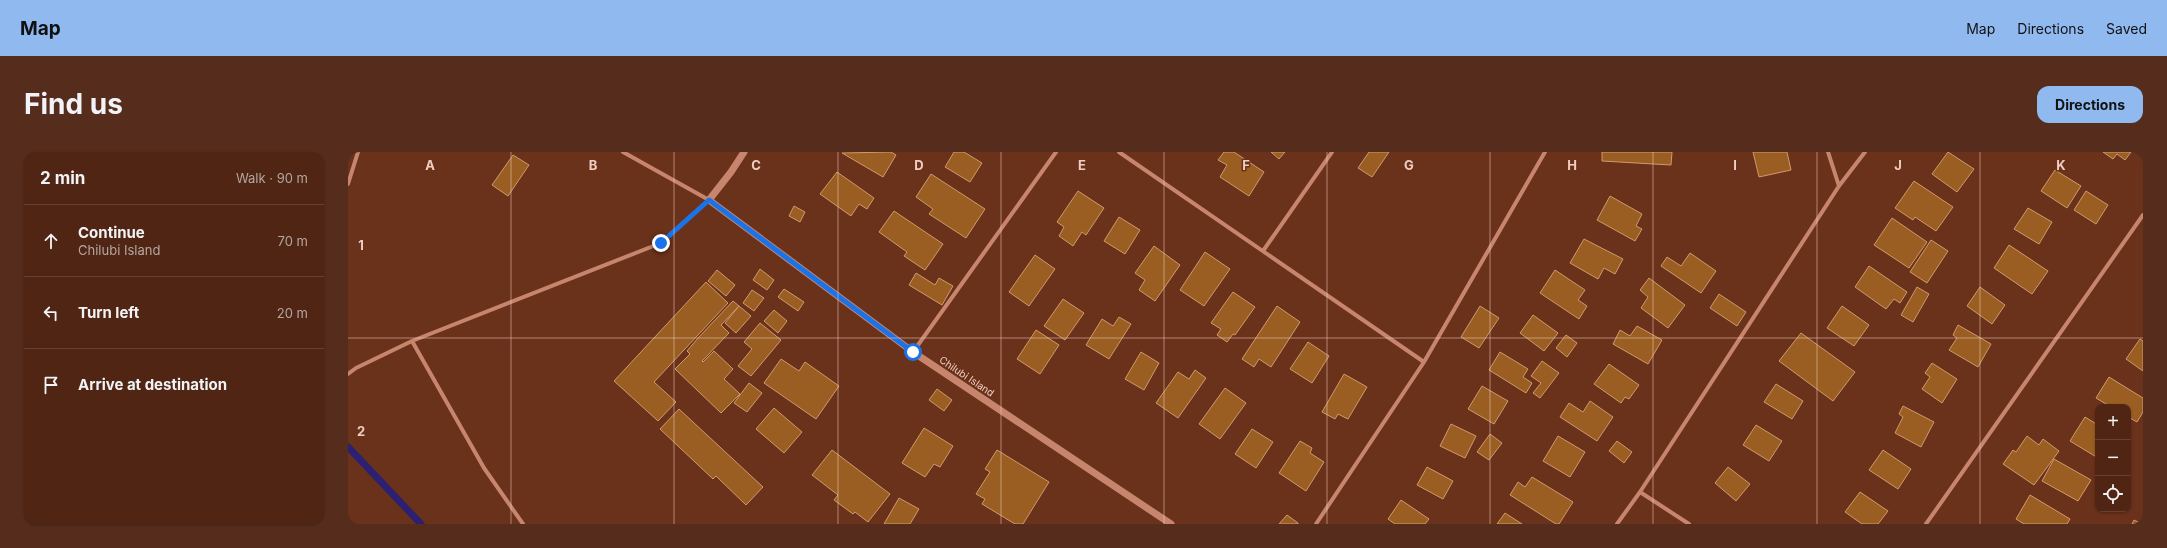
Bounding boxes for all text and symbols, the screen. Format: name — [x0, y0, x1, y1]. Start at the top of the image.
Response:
text: Map — [20, 17, 61, 40]
text: Map — [1966, 20, 1995, 37]
text: Directions — [2017, 20, 2084, 37]
text: Saved — [2106, 20, 2147, 37]
button: Directions — [2037, 86, 2143, 123]
text: Find us — [24, 87, 123, 121]
text: A — [425, 157, 435, 173]
text: B — [589, 157, 598, 173]
text: C — [751, 157, 761, 173]
text: D — [914, 157, 924, 173]
text: E — [1078, 157, 1086, 173]
text: F — [1242, 157, 1250, 173]
text: G — [1404, 157, 1414, 173]
text: H — [1567, 157, 1577, 173]
text: I — [1733, 157, 1737, 173]
text: J — [1894, 157, 1902, 173]
text: K — [2056, 157, 2066, 173]
text: 2 min — [40, 168, 85, 188]
text: Walk · 90 m — [236, 170, 308, 186]
text: Continue — [78, 223, 145, 242]
icon: ahead — [40, 230, 62, 252]
text: 70 m — [278, 233, 308, 249]
route end — [652, 234, 670, 252]
text: 1 — [358, 237, 364, 253]
text: Chilubi Island — [78, 242, 160, 258]
icon: left — [40, 302, 62, 324]
text: Turn left — [78, 303, 139, 322]
text: 20 m — [277, 305, 308, 321]
route start — [904, 343, 922, 361]
street label: Chilubi Island — [937, 353, 997, 399]
icon: arrive — [40, 374, 62, 396]
text: Arrive at destination — [78, 375, 227, 394]
map controls — [2095, 404, 2131, 512]
button: + — [2095, 404, 2131, 440]
text: 2 — [357, 423, 365, 439]
button: − — [2095, 440, 2131, 476]
button: locate — [2095, 476, 2131, 512]

